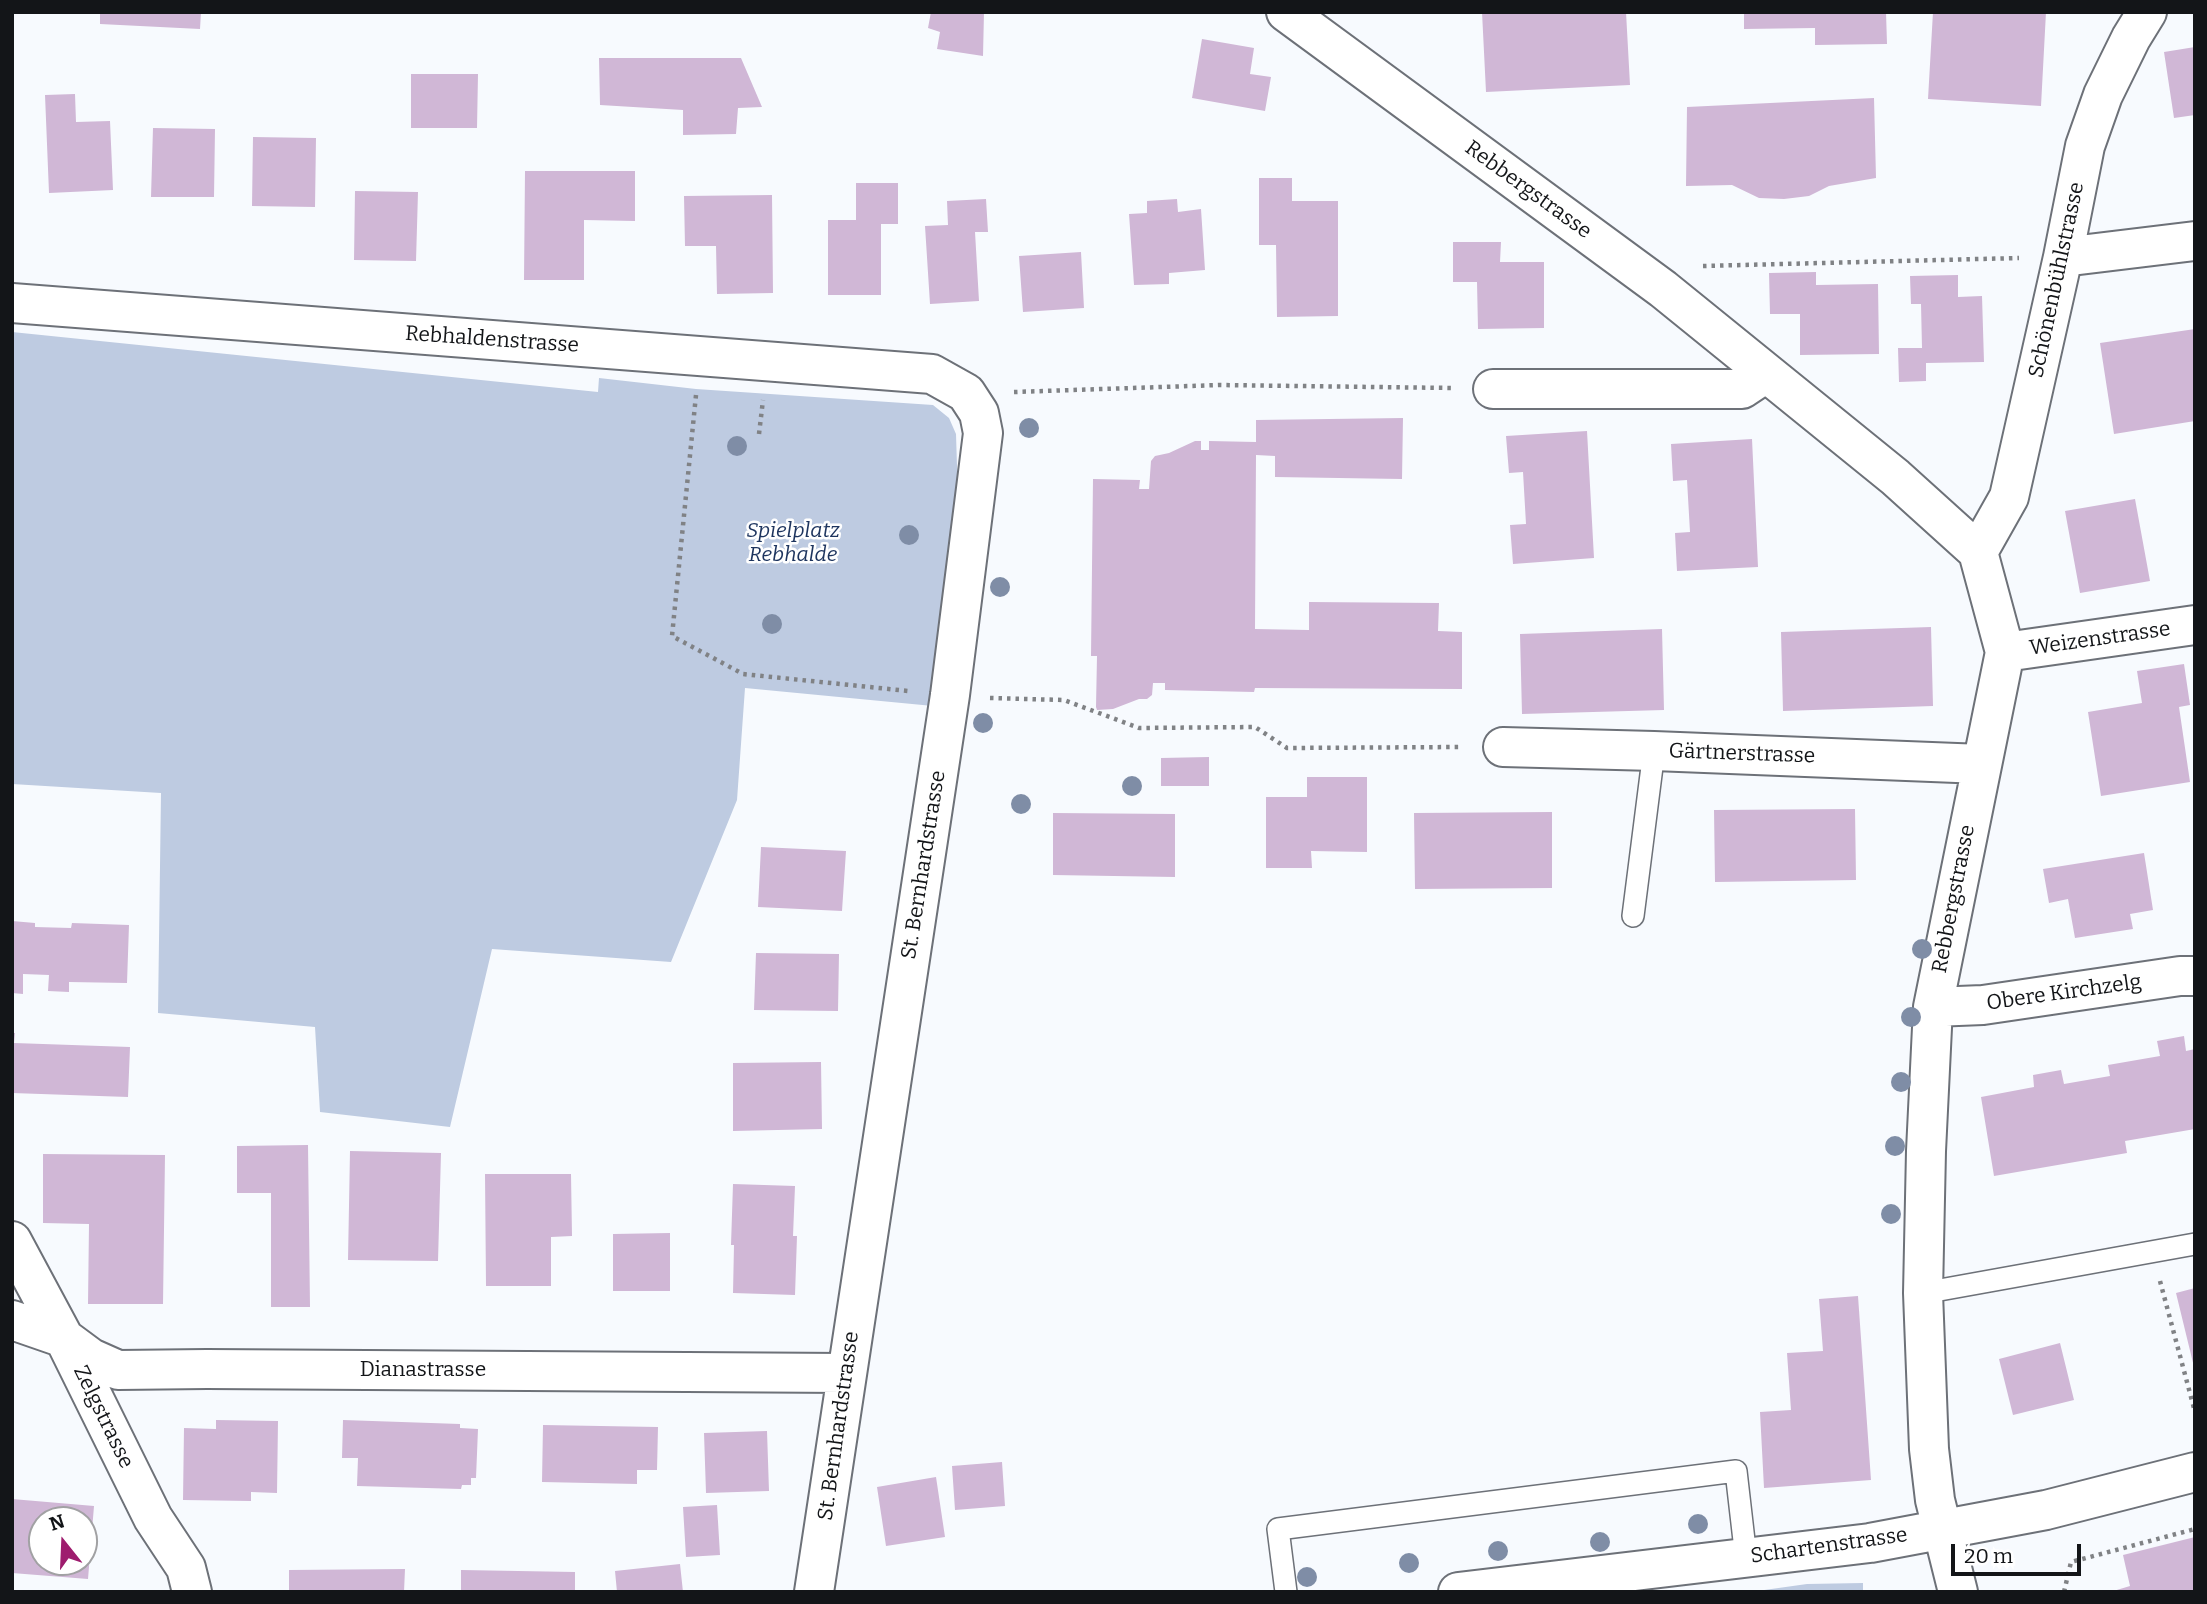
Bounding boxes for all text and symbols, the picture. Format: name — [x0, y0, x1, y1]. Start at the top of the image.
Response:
street label: Rebbergstrasse — [1460, 136, 1596, 244]
street label: Schönenbühlstrasse — [2024, 180, 2090, 380]
street label: Rebhaldenstrasse — [404, 321, 580, 359]
park label: Spielplatz Rebhalde — [746, 518, 840, 568]
street label: Weizenstrasse — [2028, 617, 2172, 661]
street label: Gärtnerstrasse — [1668, 739, 1816, 769]
street label: St. Bernhardstrasse — [897, 769, 951, 961]
street label: Rebbergstrasse — [1927, 823, 1981, 975]
street label: Obere Kirchzelg — [1985, 970, 2143, 1016]
street label: St. Bernhardstrasse — [813, 1330, 865, 1522]
street label: Dianastrasse — [360, 1357, 486, 1383]
street label: Zelgstrasse — [67, 1362, 139, 1472]
north arrow — [28, 1506, 98, 1576]
text: N — [46, 1509, 67, 1536]
street label: Schartenstrasse — [1749, 1523, 1909, 1569]
scale bar — [1955, 1530, 2084, 1574]
text: 20 m — [1964, 1543, 2013, 1569]

